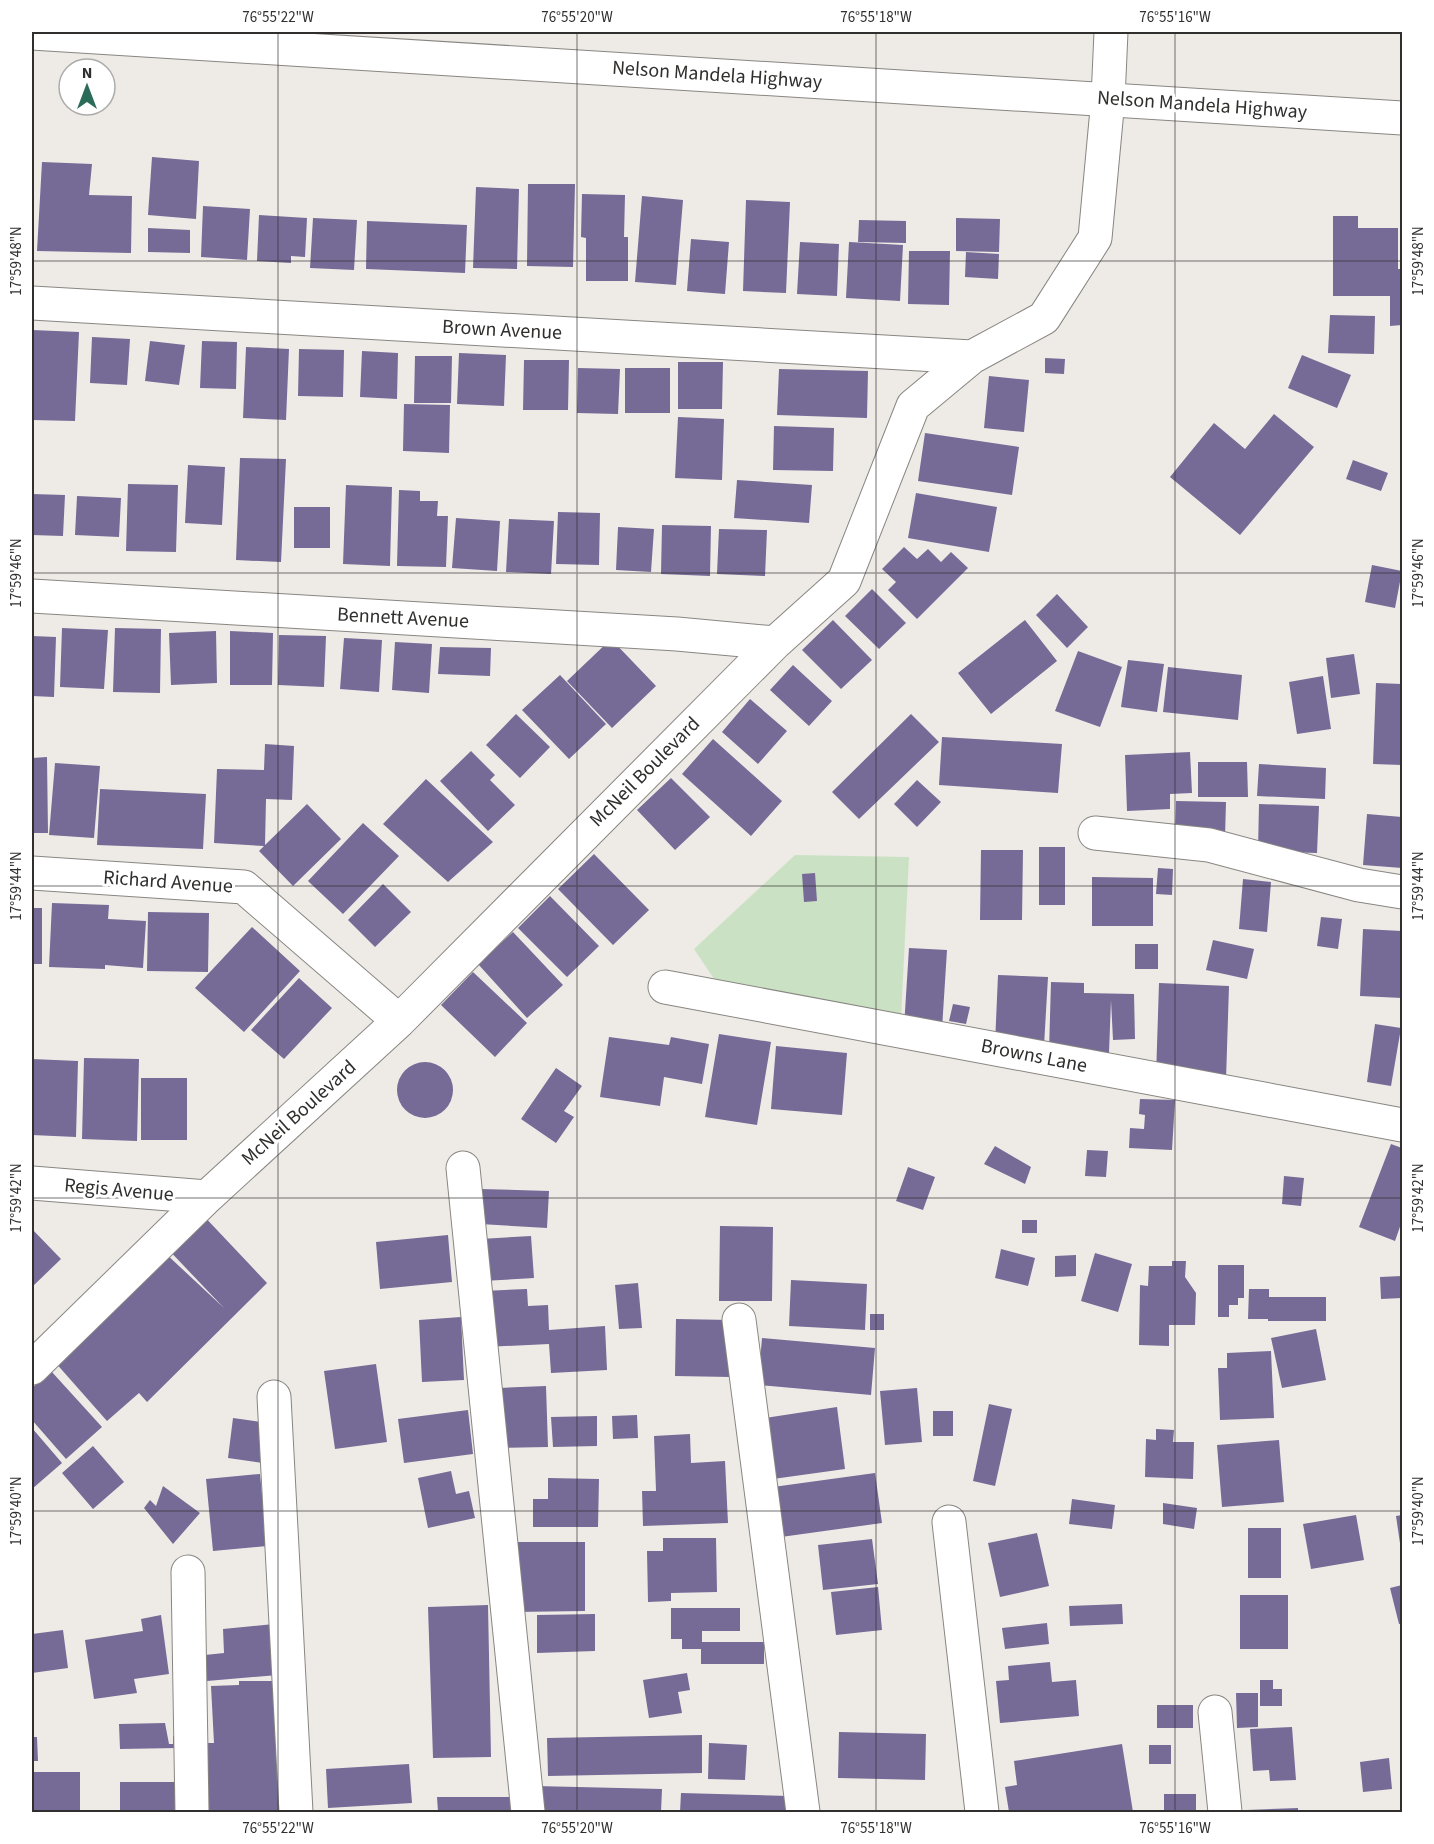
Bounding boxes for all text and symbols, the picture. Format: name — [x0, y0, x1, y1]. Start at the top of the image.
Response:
text: 76°55'22"W — [242, 7, 314, 28]
text: 76°55'20"W — [541, 7, 613, 28]
text: 76°55'18"W — [840, 7, 912, 28]
text: 76°55'16"W — [1139, 7, 1211, 28]
street label: Nelson Mandela Highway — [611, 54, 824, 96]
north arrow — [57, 57, 117, 117]
text: N — [82, 62, 92, 84]
street label: Nelson Mandela Highway — [1096, 84, 1309, 126]
text: 17°59'48"N — [6, 226, 27, 296]
text: 17°59'48"N — [1408, 226, 1429, 296]
street label: Brown Avenue — [441, 313, 563, 347]
text: 17°59'46"N — [6, 538, 27, 608]
text: 17°59'46"N — [1408, 538, 1429, 608]
street label: Bennett Avenue — [336, 601, 470, 635]
street label: McNeil Boulevard — [583, 710, 707, 834]
text: 17°59'44"N — [6, 851, 27, 921]
text: 17°59'44"N — [1408, 851, 1429, 921]
street label: Richard Avenue — [102, 864, 234, 901]
street label: Browns Lane — [978, 1032, 1090, 1080]
street label: McNeil Boulevard — [235, 1054, 363, 1172]
text: 17°59'42"N — [6, 1163, 27, 1233]
text: 17°59'42"N — [1408, 1163, 1429, 1233]
street label: Regis Avenue — [63, 1171, 175, 1209]
text: 17°59'40"N — [6, 1476, 27, 1546]
text: 17°59'40"N — [1408, 1476, 1429, 1546]
text: 76°55'22"W — [242, 1818, 314, 1839]
text: 76°55'20"W — [541, 1818, 613, 1839]
text: 76°55'18"W — [840, 1818, 912, 1839]
text: 76°55'16"W — [1139, 1818, 1211, 1839]

